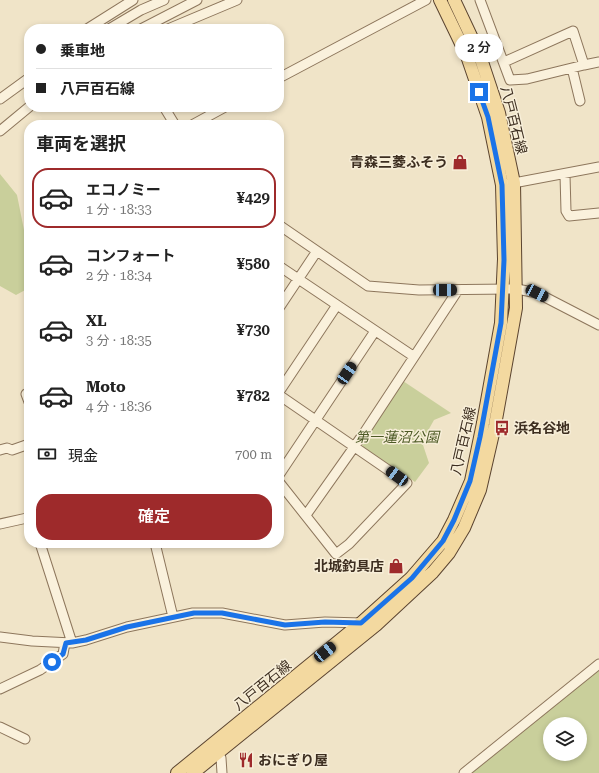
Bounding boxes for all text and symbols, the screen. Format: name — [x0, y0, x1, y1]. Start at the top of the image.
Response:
callout: 2 分 — [455, 34, 503, 62]
text: 2 分 — [467, 40, 491, 55]
text: 乗車地 — [60, 42, 105, 60]
text: 八戸百石線 — [60, 80, 135, 98]
route end — [470, 83, 488, 101]
street label: 八戸百石線 — [498, 84, 530, 156]
text: 車両を選択 — [36, 133, 126, 154]
shop icon: 青森三菱ふそう — [451, 153, 469, 171]
place label: 青森三菱ふそう — [350, 154, 448, 170]
icon: car — [38, 180, 74, 216]
text: エコノミー — [86, 181, 161, 199]
text: ¥429 — [236, 189, 270, 207]
text: 1 分 · 18:33 — [86, 202, 152, 217]
icon: car — [38, 246, 74, 282]
text: コンフォート — [86, 247, 176, 265]
text: ¥580 — [236, 255, 270, 273]
text: 2 分 · 18:34 — [86, 268, 152, 283]
car — [524, 282, 550, 304]
car — [433, 284, 457, 296]
icon: car — [38, 312, 74, 348]
text: XL — [86, 312, 107, 330]
text: ¥730 — [236, 321, 270, 339]
text: 3 分 · 18:35 — [86, 333, 152, 348]
car — [335, 360, 359, 386]
icon: car — [38, 378, 74, 414]
text: Moto — [86, 378, 126, 396]
text: ¥782 — [236, 387, 270, 405]
text: 4 分 · 18:36 — [86, 399, 152, 414]
street label: 八戸百石線 — [447, 405, 479, 477]
bus stop icon: 浜名谷地 — [493, 419, 511, 437]
place label: 浜名谷地 — [514, 420, 570, 436]
park label: 第一蓮沼公園 — [355, 429, 441, 445]
icon: cash — [36, 443, 58, 465]
text: 現金 — [68, 447, 98, 465]
text: 700 m — [235, 447, 272, 462]
car — [384, 464, 410, 488]
button: 確定 — [36, 494, 272, 540]
shop icon: 北城釣具店 — [387, 557, 405, 575]
place label: 北城釣具店 — [314, 558, 384, 574]
car — [312, 640, 338, 664]
route start — [43, 653, 61, 671]
street label: 八戸百石線 — [230, 657, 294, 713]
map controls — [543, 717, 587, 761]
button: layers — [543, 717, 587, 761]
restaurant icon: おにぎり屋 — [237, 751, 255, 769]
place label: おにぎり屋 — [258, 752, 328, 768]

